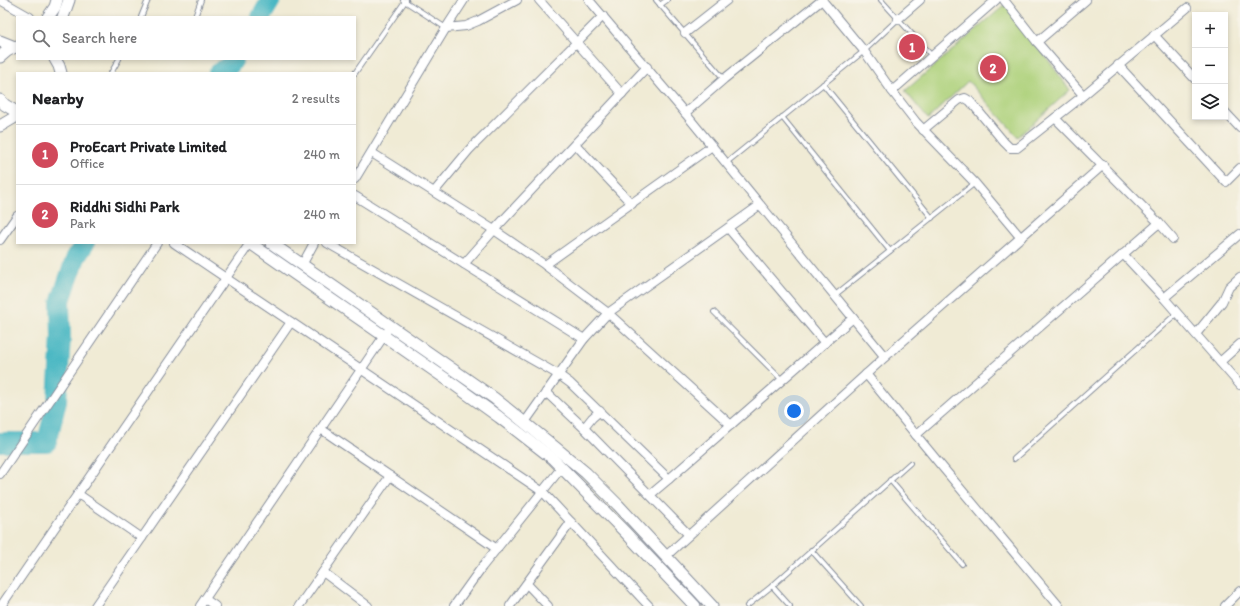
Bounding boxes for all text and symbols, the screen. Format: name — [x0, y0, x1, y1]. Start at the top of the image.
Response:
map controls — [1192, 12, 1228, 120]
button: + — [1192, 12, 1228, 48]
search box — [16, 16, 356, 60]
icon: search — [30, 27, 52, 49]
text: Search here — [62, 29, 137, 47]
pin: 1 — [899, 32, 925, 62]
button: − — [1192, 48, 1228, 84]
pin: 2 — [980, 53, 1006, 83]
button: layers — [1192, 84, 1228, 120]
text: Nearby — [32, 88, 84, 108]
text: 2 results — [292, 91, 340, 106]
text: ProEcart Private Limited — [70, 138, 227, 156]
text: 1 — [42, 147, 48, 162]
text: 240 m — [303, 147, 340, 162]
text: Office — [70, 156, 105, 171]
text: Riddhi Sidhi Park — [70, 198, 179, 216]
text: 2 — [42, 207, 48, 222]
text: 240 m — [303, 207, 340, 222]
text: Park — [70, 216, 96, 231]
your location — [784, 401, 804, 421]

